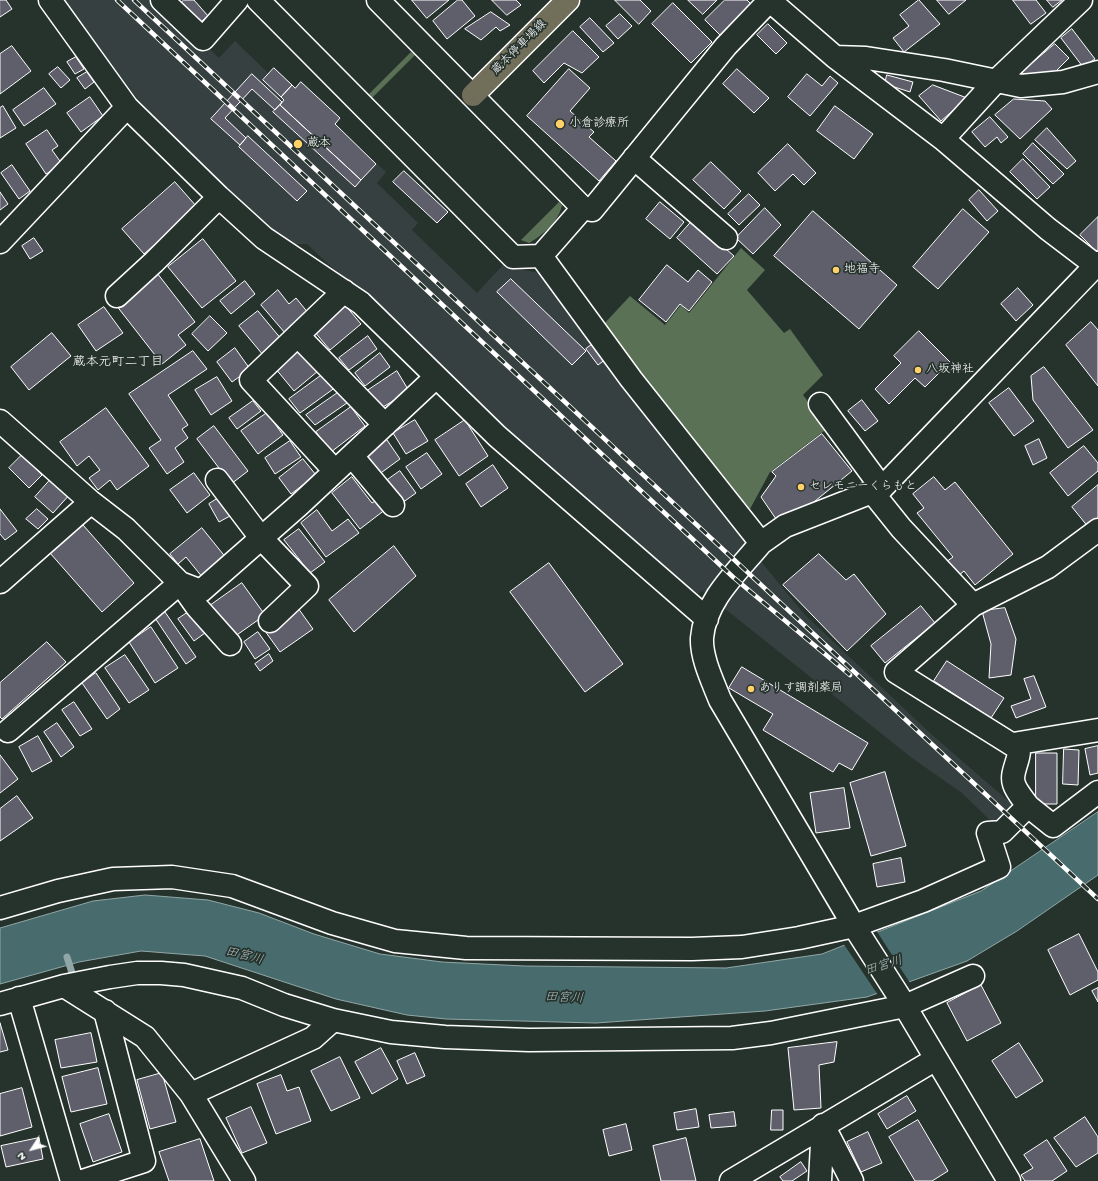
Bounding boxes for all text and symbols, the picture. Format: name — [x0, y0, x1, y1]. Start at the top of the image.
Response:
street label: 蔵本停車場線 — [489, 17, 551, 79]
place label: 小倉診療所 — [569, 117, 629, 131]
marker: 小倉診療所 — [554, 118, 566, 130]
place label: 蔵本 — [307, 137, 331, 151]
marker: 蔵本 — [292, 138, 304, 150]
place label: 地福寺 — [844, 263, 880, 277]
marker: 地福寺 — [831, 265, 841, 275]
district label: 蔵本元町二丁目 — [73, 355, 163, 371]
place label: 八坂神社 — [926, 363, 974, 377]
marker: 八坂神社 — [913, 365, 923, 375]
place label: セレモニーくらもと — [809, 480, 917, 494]
marker: セレモニーくらもと — [796, 482, 806, 492]
place label: ありす調剤薬局 — [759, 682, 843, 696]
marker: ありす調剤薬局 — [746, 684, 756, 694]
water label: 田宮川 — [223, 945, 265, 969]
water label: 田宮川 — [863, 954, 905, 980]
water label: 田宮川 — [544, 990, 584, 1008]
north arrow — [12, 1129, 52, 1169]
text: N — [15, 1150, 29, 1162]

